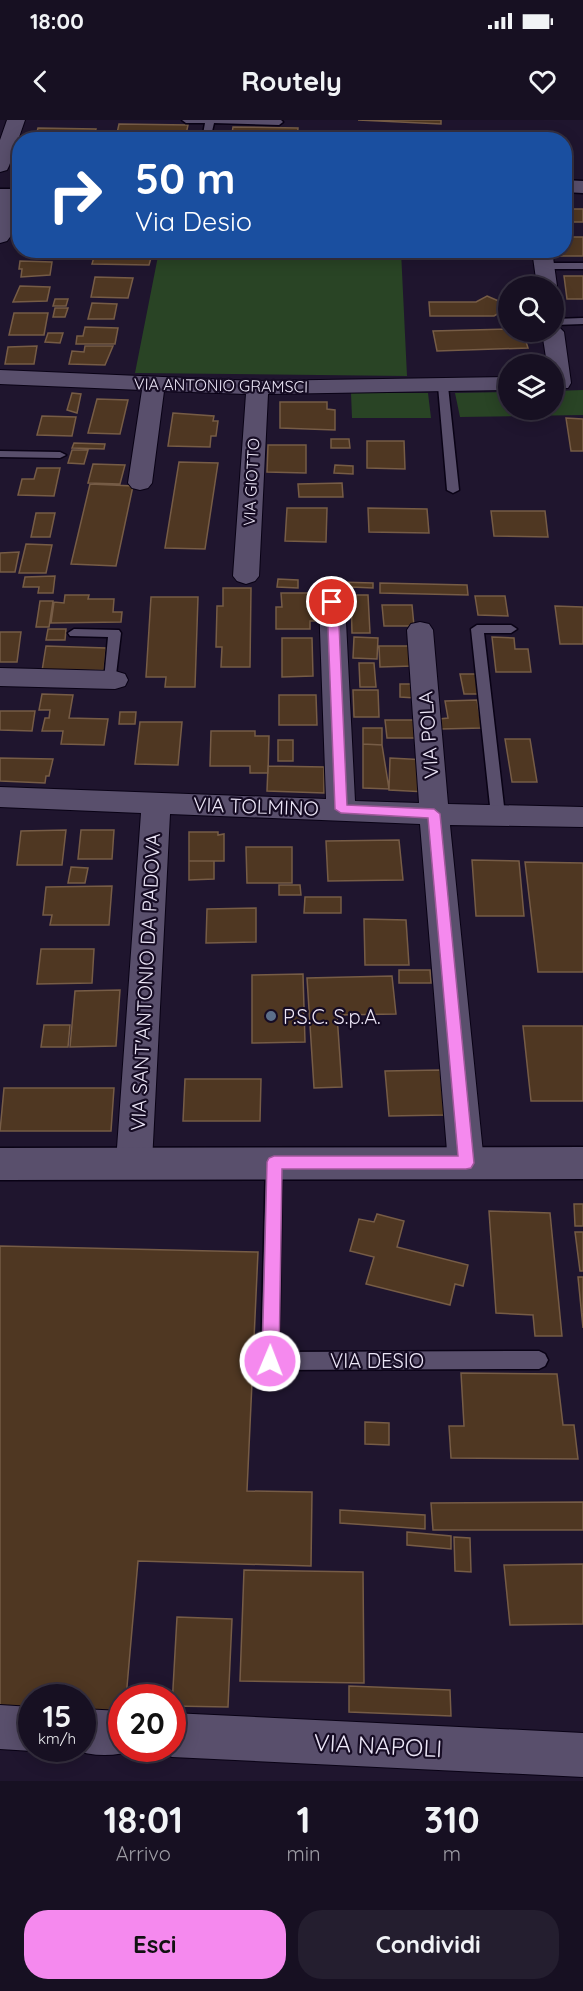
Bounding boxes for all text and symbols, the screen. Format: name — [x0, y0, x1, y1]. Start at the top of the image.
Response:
text: 18:00 — [30, 7, 84, 35]
text: Routely — [241, 64, 342, 98]
icon: back — [24, 65, 57, 98]
icon: heart — [526, 65, 559, 98]
text: 50 m — [135, 152, 235, 205]
icon: right — [36, 156, 114, 234]
text: Via Desio — [135, 204, 252, 238]
map controls — [498, 276, 564, 420]
button: search — [498, 276, 564, 342]
button: layers — [498, 354, 564, 420]
street label: VIA ANTONIO GRAMSCI — [134, 373, 308, 397]
street label: VIA GIOTTO — [239, 437, 263, 527]
pin — [306, 576, 357, 627]
icon: arrive — [315, 585, 348, 618]
street label: VIA POLA — [412, 690, 444, 780]
street label: VIA TOLMINO — [193, 791, 319, 821]
street label: VIA SANT'ANTONIO DA PADOVA — [125, 832, 165, 1131]
place label: P.S.C. S.p.A. — [283, 1004, 381, 1029]
marker: P.S.C. S.p.A. — [264, 1009, 278, 1023]
position arrow — [238, 1329, 302, 1393]
street label: VIA DESIO — [330, 1348, 424, 1373]
speed limit sign: 20 — [108, 1684, 186, 1762]
text: 15 — [43, 1697, 71, 1735]
street label: VIA NAPOLI — [313, 1727, 443, 1763]
text: km/h — [38, 1729, 76, 1748]
text: 18:01 — [103, 1797, 183, 1842]
text: 1 — [297, 1797, 311, 1842]
text: 310 — [424, 1797, 480, 1842]
text: Arrivo — [116, 1841, 171, 1866]
text: min — [287, 1841, 321, 1866]
text: m — [443, 1841, 461, 1866]
button: Esci — [24, 1910, 286, 1979]
button: Condividi — [298, 1910, 559, 1979]

